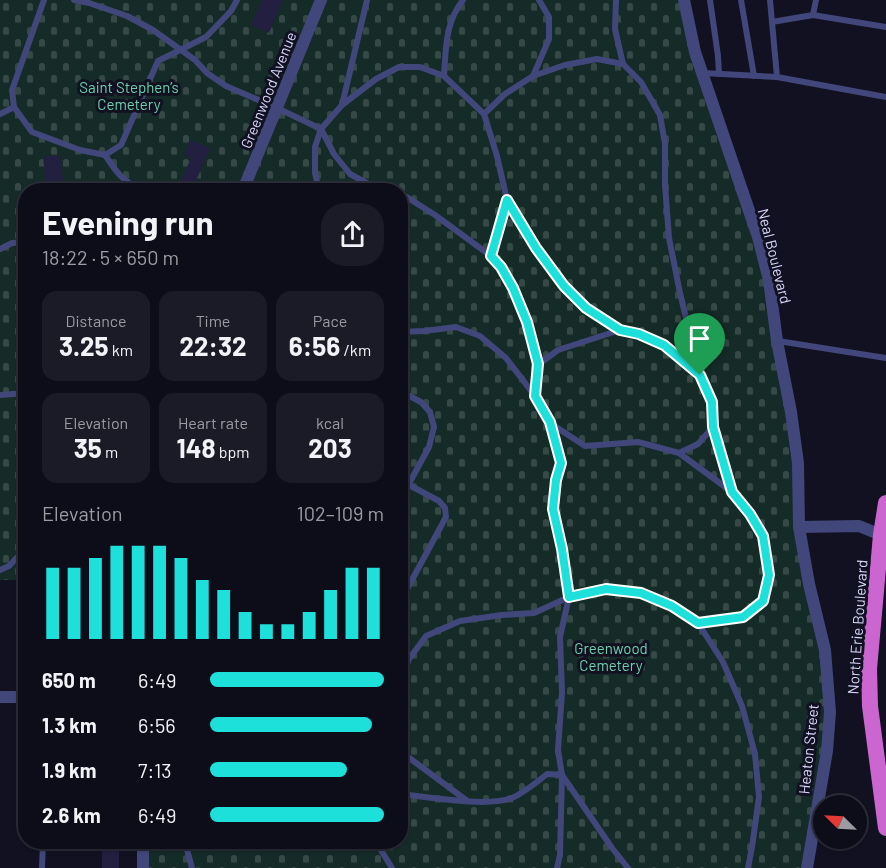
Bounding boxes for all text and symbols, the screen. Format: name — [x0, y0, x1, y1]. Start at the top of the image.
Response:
street label: Greenwood Avenue — [236, 29, 300, 151]
park label: Saint Stephen’s Cemetery — [79, 78, 179, 113]
text: Evening run — [42, 202, 214, 242]
button: share — [321, 203, 384, 266]
street label: Neal Boulevard — [755, 207, 795, 305]
text: 18:22 · 5 × 650 m — [42, 245, 179, 269]
text: Distance — [66, 311, 126, 330]
text: Time — [196, 311, 230, 330]
text: Pace — [313, 311, 347, 330]
pin — [674, 313, 725, 375]
icon: arrive — [683, 322, 716, 355]
text: 3.25 — [59, 330, 109, 361]
text: 22:32 — [179, 330, 247, 361]
text: 6:56 — [289, 330, 340, 361]
text: km — [109, 340, 133, 359]
text: /km — [340, 340, 371, 359]
text: Elevation — [64, 413, 128, 432]
text: Heart rate — [178, 413, 248, 432]
text: kcal — [316, 413, 344, 432]
text: 35 — [74, 432, 102, 463]
text: 148 — [176, 432, 216, 463]
text: 203 — [308, 432, 352, 463]
text: m — [102, 442, 118, 461]
text: bpm — [216, 442, 250, 461]
text: Elevation — [42, 501, 123, 525]
text: 102–109 m — [297, 501, 384, 525]
street label: North Erie Boulevard — [843, 559, 871, 695]
park label: Greenwood Cemetery — [574, 639, 648, 674]
text: 650 m — [42, 668, 96, 692]
text: 6:49 — [138, 668, 177, 692]
street label: Heaton Street — [794, 703, 822, 795]
text: 1.3 km — [42, 713, 97, 737]
text: 6:56 — [138, 713, 176, 737]
text: 1.9 km — [42, 758, 96, 782]
text: 7:13 — [138, 758, 172, 782]
north arrow — [813, 795, 867, 849]
map controls — [813, 795, 867, 849]
text: 2.6 km — [42, 803, 101, 827]
text: 6:49 — [138, 803, 177, 827]

